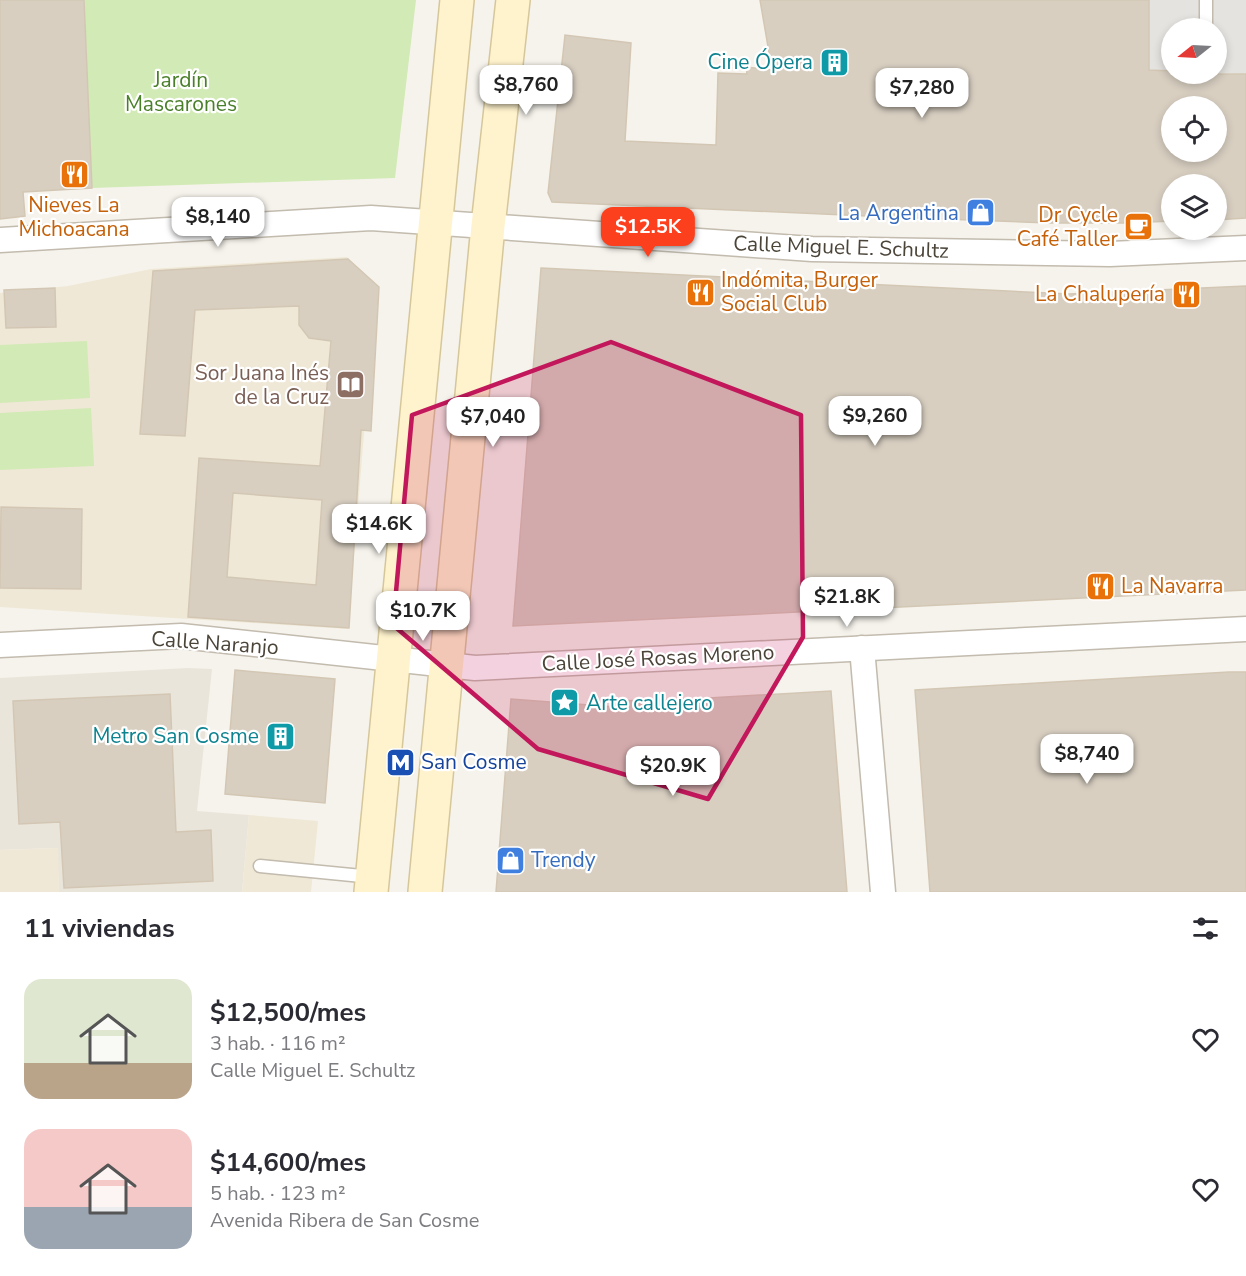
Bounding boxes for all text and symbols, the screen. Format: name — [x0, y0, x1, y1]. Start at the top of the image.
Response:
north arrow — [1161, 18, 1227, 84]
map controls — [1161, 18, 1227, 240]
building icon: Cine Ópera — [818, 46, 850, 78]
place label: Cine Ópera — [707, 48, 813, 76]
pin: $8,760 — [477, 65, 575, 116]
park label: Jardín Mascarones — [125, 66, 237, 118]
pin: $7,280 — [873, 68, 971, 119]
text: $8,760 — [494, 71, 558, 98]
text: $7,280 — [890, 74, 954, 101]
button: locate — [1161, 96, 1227, 162]
restaurant icon: Nieves La Michoacana — [58, 158, 90, 190]
button: layers — [1161, 174, 1227, 240]
place label: Nieves La Michoacana — [18, 191, 130, 243]
pin: $8,140 — [169, 197, 267, 248]
shop icon: La Argentina — [964, 197, 996, 229]
place label: La Argentina — [838, 199, 959, 227]
place label: Dr Cycle Café Taller — [1017, 201, 1118, 253]
text: $8,140 — [186, 203, 250, 230]
pin: $12.5K — [599, 207, 697, 258]
cafe icon: Dr Cycle Café Taller — [1123, 211, 1155, 243]
text: $12.5K — [615, 213, 681, 240]
street label: Calle Miguel E. Schultz — [733, 229, 949, 265]
place label: Indómita, Burger Social Club — [721, 266, 879, 318]
restaurant icon: Indómita, Burger Social Club — [684, 276, 716, 308]
restaurant icon: La Chalupería — [1170, 278, 1202, 310]
place label: La Chalupería — [1035, 280, 1165, 308]
place label: Sor Juana Inés de la Cruz — [195, 359, 329, 411]
library icon: Sor Juana Inés de la Cruz — [334, 369, 366, 401]
pin: $9,260 — [826, 396, 924, 447]
pin: $7,040 — [444, 397, 542, 448]
text: $9,260 — [843, 402, 907, 429]
text: $7,040 — [461, 403, 525, 430]
pin: $14.6K — [330, 504, 428, 555]
text: $14.6K — [346, 510, 412, 537]
restaurant icon: La Navarra — [1084, 570, 1116, 602]
place label: La Navarra — [1121, 572, 1223, 600]
pin: $21.8K — [798, 577, 896, 628]
text: $21.8K — [814, 583, 880, 610]
pin: $10.7K — [374, 591, 472, 642]
text: $10.7K — [390, 597, 456, 624]
street label: Calle Naranjo — [150, 625, 280, 661]
street label: Calle José Rosas Moreno — [541, 638, 775, 678]
place icon: Arte callejero — [549, 687, 581, 719]
place label: Arte callejero — [586, 689, 713, 717]
building icon: Metro San Cosme — [264, 720, 296, 752]
place label: Metro San Cosme — [92, 722, 259, 750]
pin: $8,740 — [1038, 734, 1136, 785]
text: $8,740 — [1055, 740, 1119, 767]
metro station icon: San Cosme — [384, 746, 416, 778]
pin: $20.9K — [624, 746, 722, 797]
place label: San Cosme — [421, 748, 527, 776]
text: $20.9K — [640, 752, 706, 779]
shop icon: Trendy — [494, 844, 526, 876]
place label: Trendy — [531, 846, 596, 874]
text: 11 viviendas — [24, 911, 175, 946]
icon: filters — [1189, 912, 1222, 945]
text: $12,500/mes — [210, 995, 366, 1030]
icon: home — [72, 1003, 144, 1075]
icon: heart — [1189, 1023, 1222, 1056]
text: 3 hab. · 116 m² — [210, 1030, 346, 1057]
text: Calle Miguel E. Schultz — [210, 1057, 415, 1084]
text: $14,600/mes — [210, 1145, 366, 1180]
icon: home — [72, 1153, 144, 1225]
icon: heart — [1189, 1173, 1222, 1206]
text: 5 hab. · 123 m² — [210, 1180, 346, 1207]
text: Avenida Ribera de San Cosme — [210, 1207, 479, 1234]

